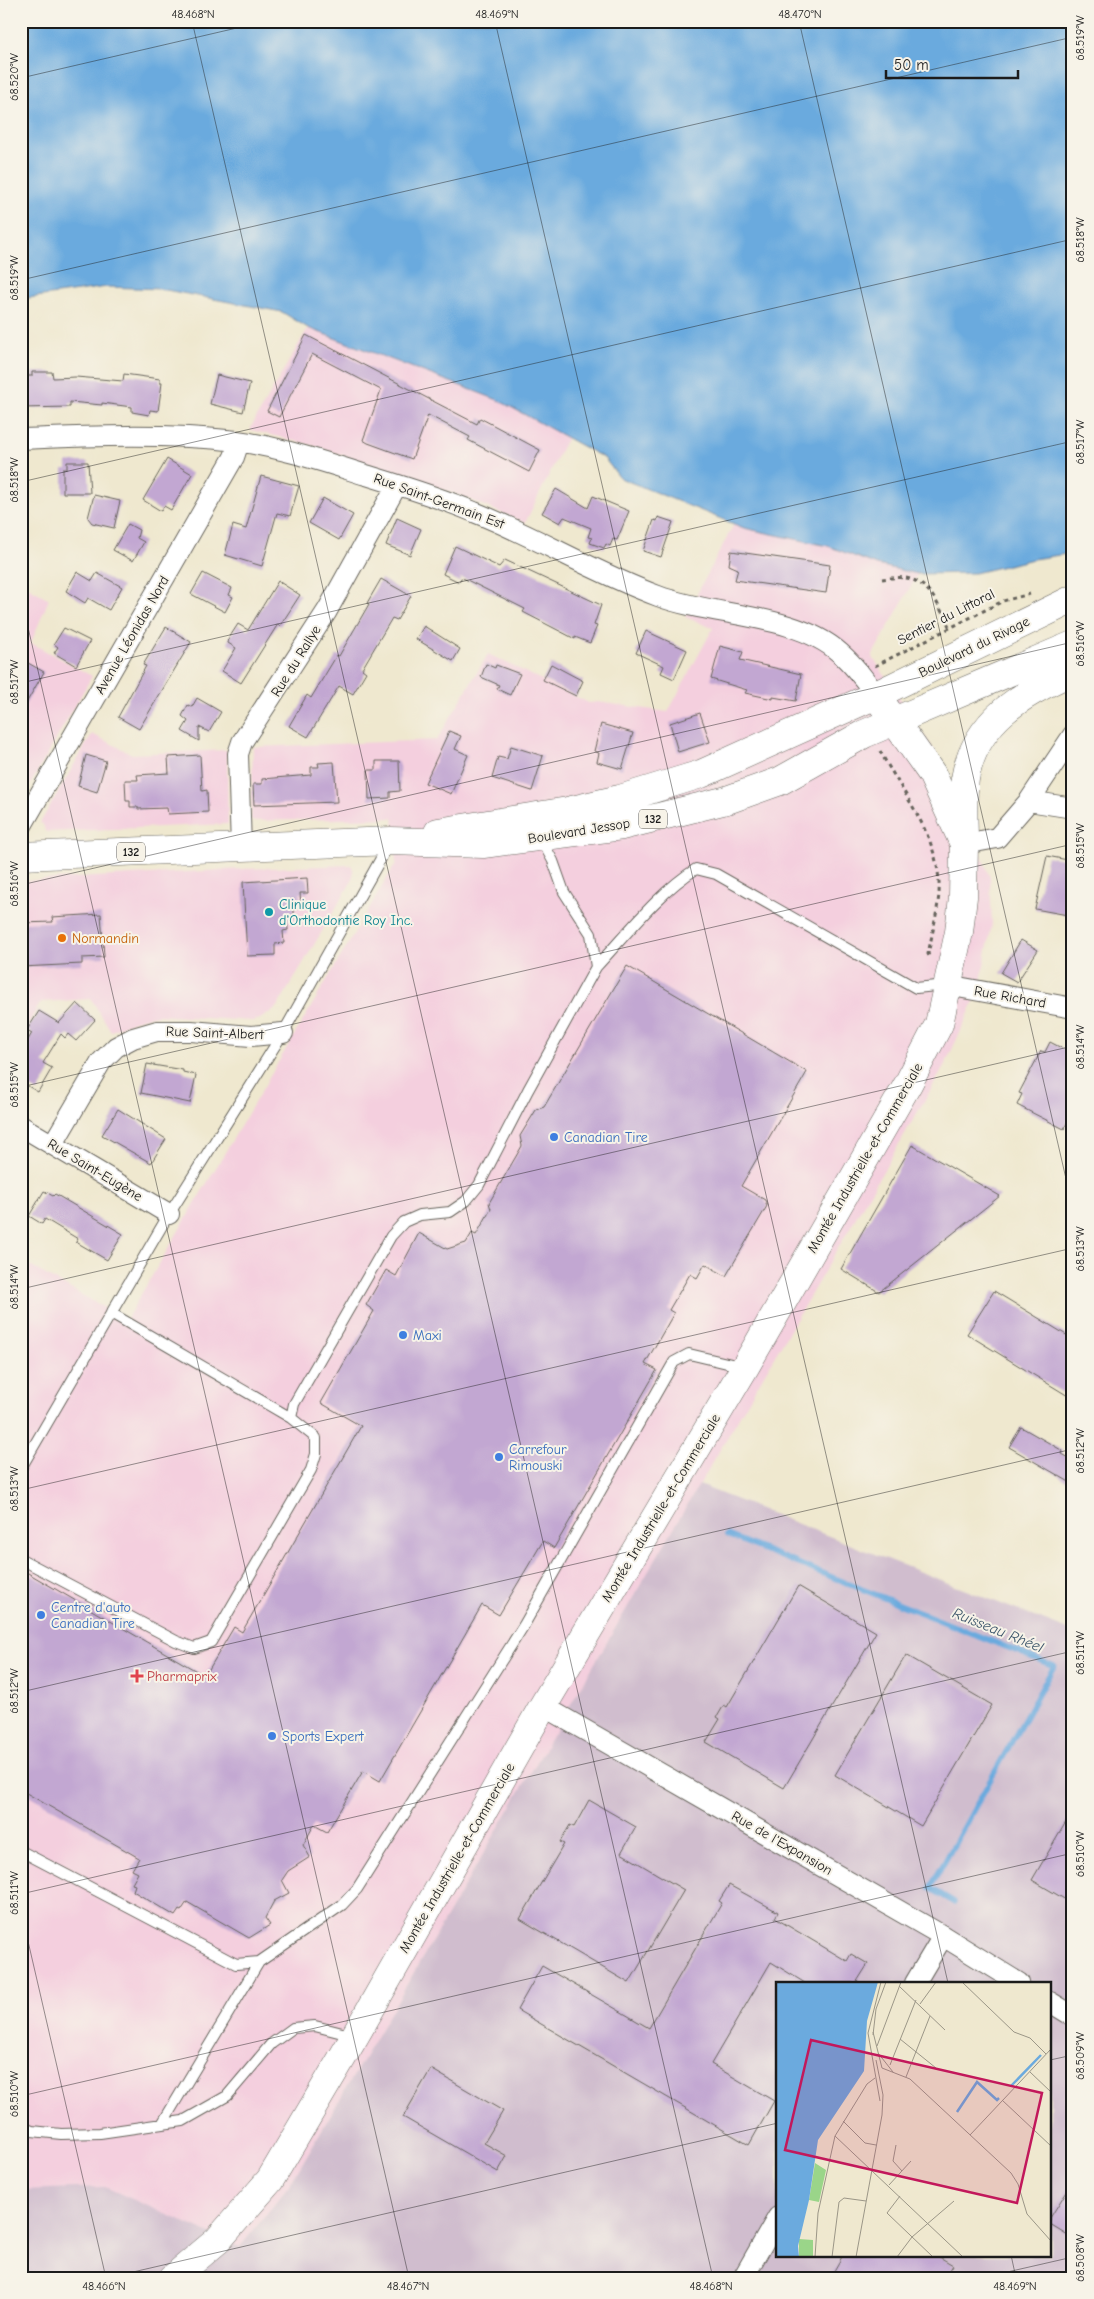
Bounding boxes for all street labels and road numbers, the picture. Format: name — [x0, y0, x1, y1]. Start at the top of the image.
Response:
street label: Rue Saint-Germain Est — [371, 469, 508, 533]
street label: Avenue Léonidas Nord — [91, 573, 173, 697]
street label: Sentier du Littoral — [895, 585, 997, 649]
street label: Boulevard du Rivage — [916, 613, 1032, 681]
street label: Rue du Rallye — [267, 622, 325, 700]
road number: 132 — [639, 810, 667, 829]
street label: Boulevard Jessop — [527, 815, 631, 847]
road number: 132 — [117, 842, 145, 862]
street label: Rue Richard — [973, 982, 1047, 1012]
street label: Rue Saint-Albert — [166, 1023, 265, 1043]
street label: Montée Industrielle-et-Commerciale — [804, 1060, 926, 1256]
street label: Rue Saint-Eugène — [45, 1135, 145, 1205]
street label: Montée Industrielle-et-Commerciale — [598, 1411, 724, 1605]
street label: Montée Industrielle-et-Commerciale — [396, 1760, 518, 1956]
street label: Rue de l'Expansion — [729, 1807, 835, 1879]

